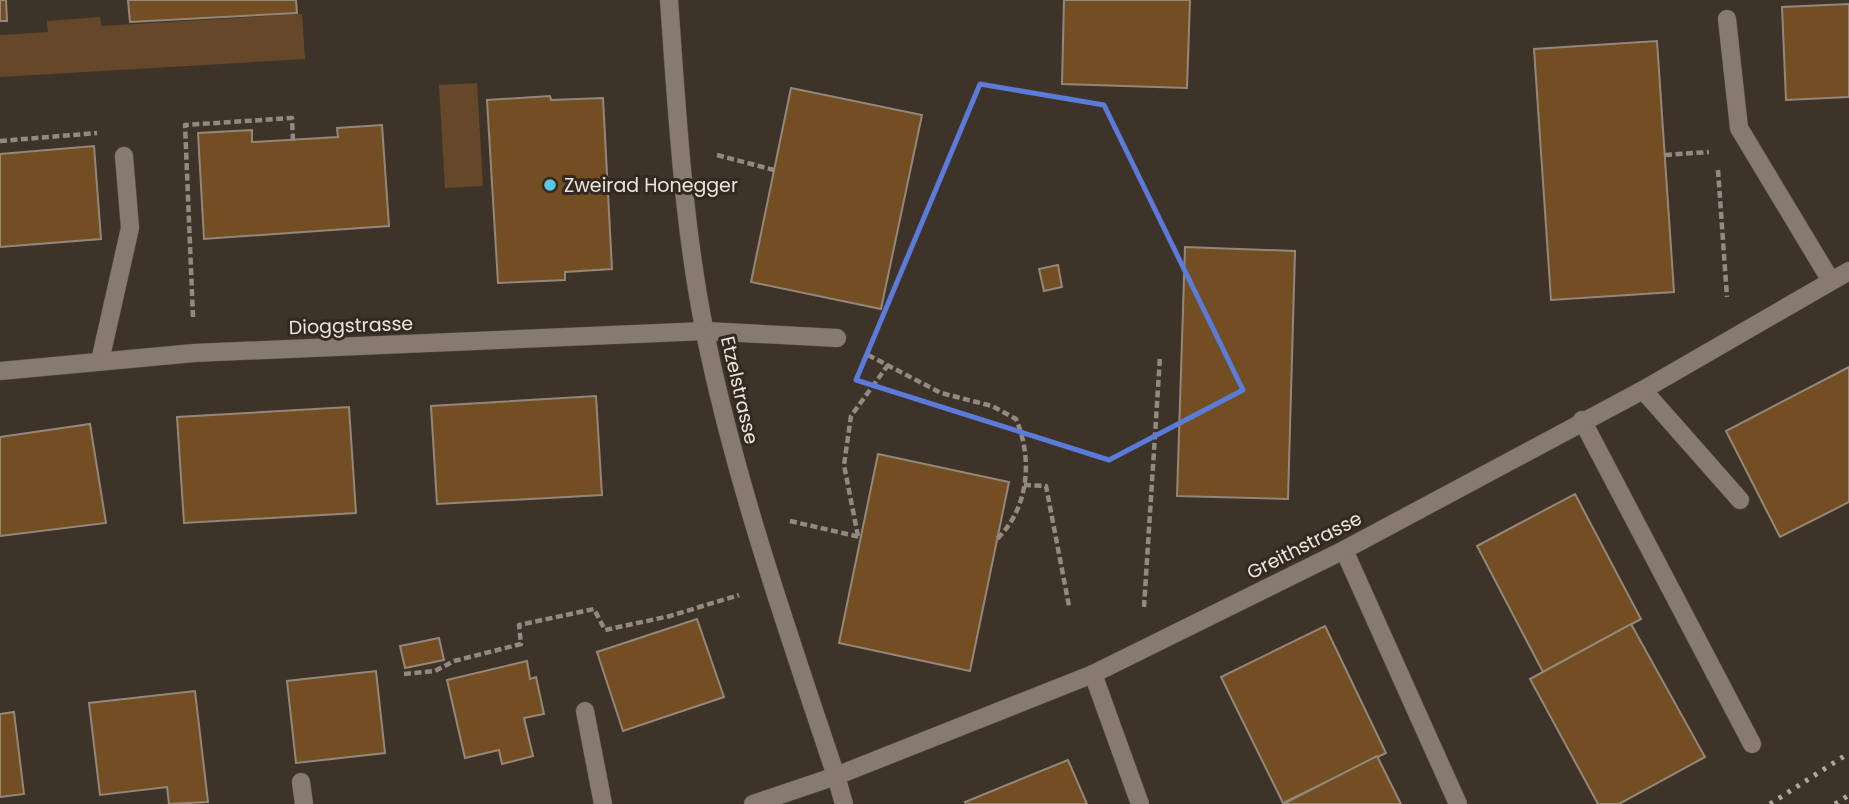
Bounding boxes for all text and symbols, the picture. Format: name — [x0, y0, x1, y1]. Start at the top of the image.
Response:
place label: Zweirad Honegger — [564, 172, 738, 199]
marker: Zweirad Honegger — [542, 177, 558, 193]
street label: Dioggstrasse — [288, 310, 414, 341]
street label: Etzelstrasse — [714, 333, 765, 447]
street label: Greithstrasse — [1242, 505, 1366, 586]

